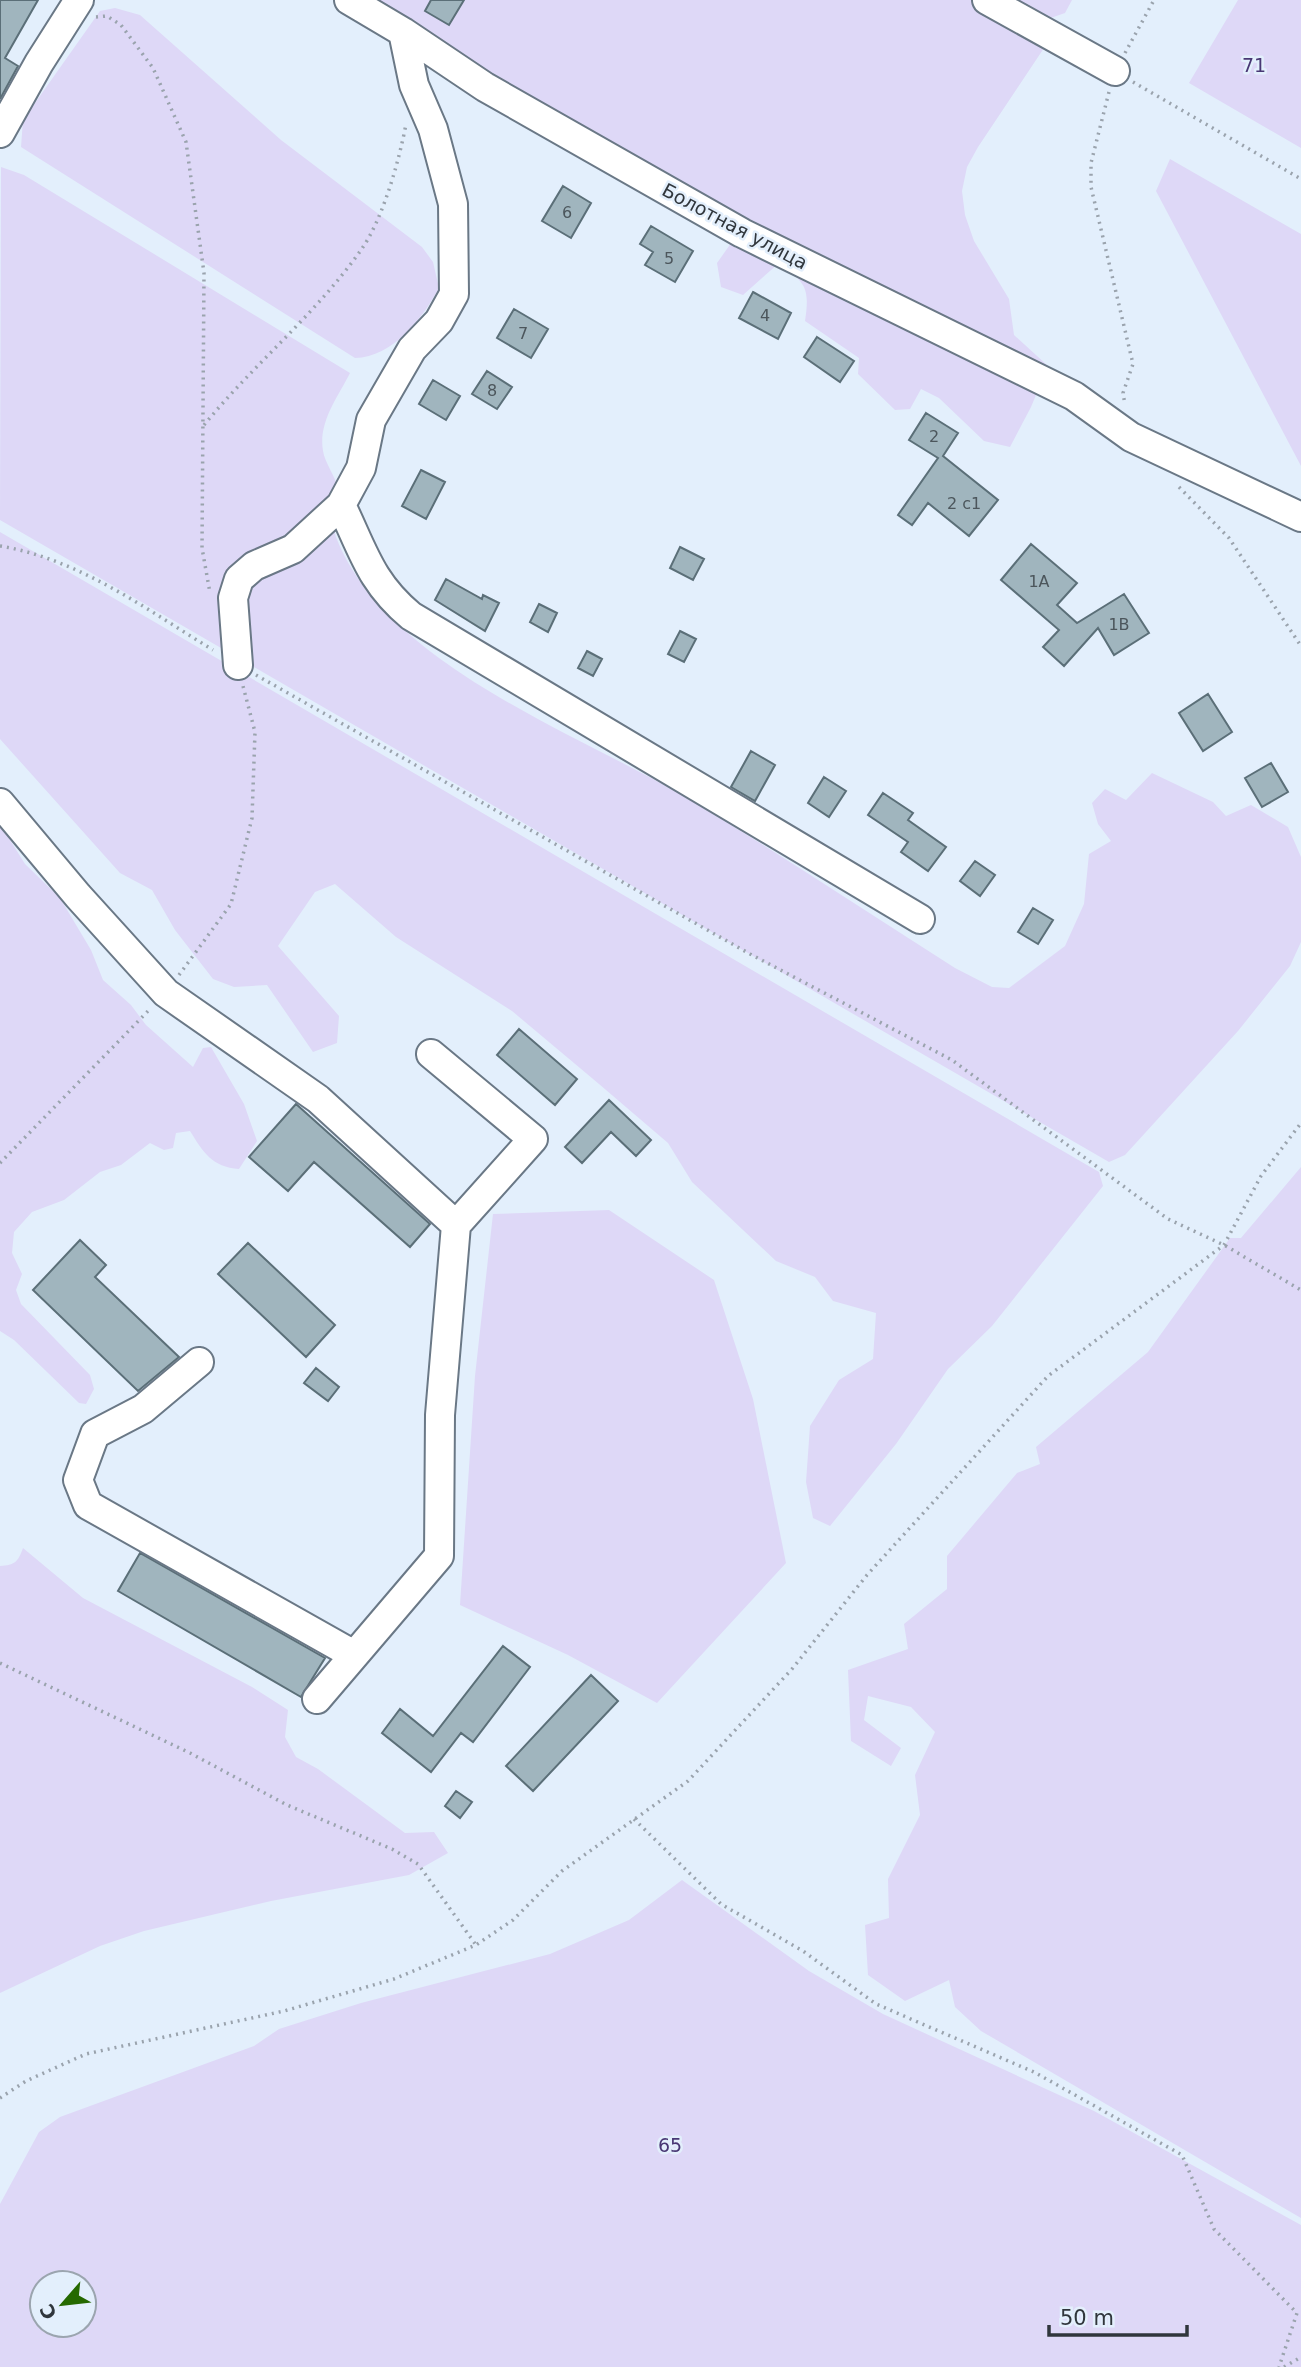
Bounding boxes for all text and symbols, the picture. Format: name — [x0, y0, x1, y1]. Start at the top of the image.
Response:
park label: 71 — [1242, 54, 1266, 76]
street label: Болотная улица — [659, 178, 811, 274]
house number: 6 — [562, 203, 572, 222]
house number: 5 — [664, 249, 674, 268]
house number: 4 — [760, 306, 770, 325]
house number: 7 — [518, 324, 528, 343]
house number: 8 — [487, 381, 497, 400]
house number: 2 — [929, 427, 939, 446]
house number: 2 с1 — [947, 494, 981, 513]
house number: 1А — [1028, 572, 1050, 591]
house number: 1В — [1108, 615, 1130, 634]
park label: 65 — [658, 2134, 682, 2156]
north arrow — [28, 2269, 98, 2339]
scale bar — [1049, 2294, 1187, 2338]
text: С — [35, 2301, 61, 2323]
text: 50 m — [1060, 2306, 1114, 2330]

